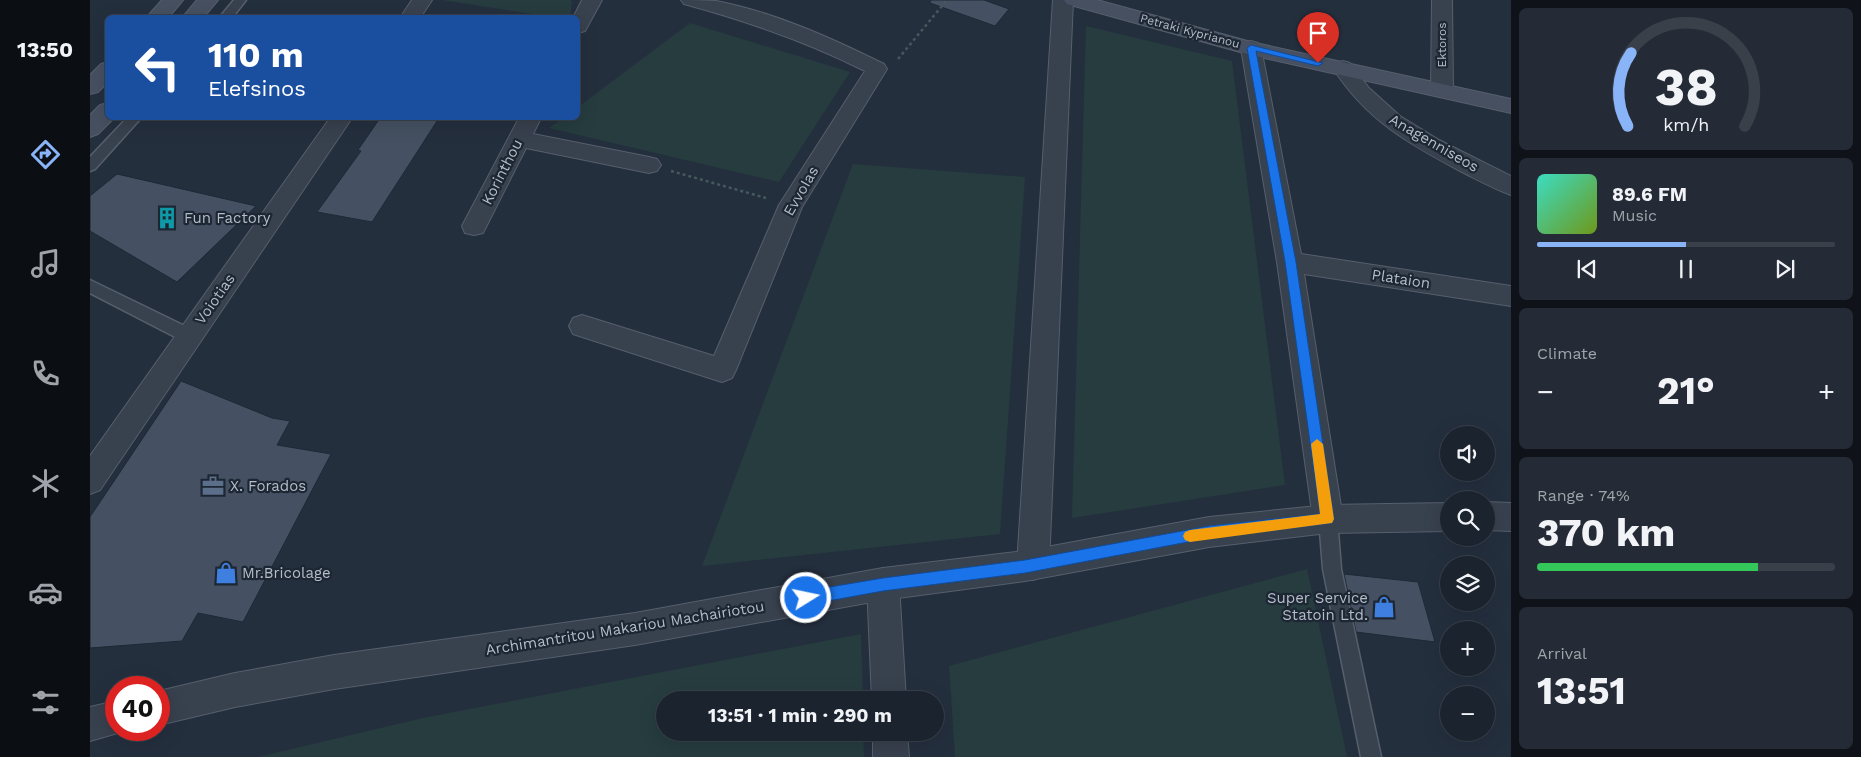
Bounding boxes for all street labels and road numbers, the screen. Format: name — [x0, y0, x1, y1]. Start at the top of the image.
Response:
street label: Petraki Kyprianou — [1139, 11, 1241, 51]
street label: Ektoros — [1435, 23, 1449, 67]
street label: Anagenniseos — [1386, 110, 1482, 176]
street label: Korinthou — [478, 136, 526, 208]
street label: EvvoIas — [780, 163, 822, 219]
street label: Plataion — [1370, 265, 1432, 293]
street label: Voiotias — [191, 270, 239, 328]
street label: Archimantritou Makariou Machairiotou — [484, 597, 766, 659]

